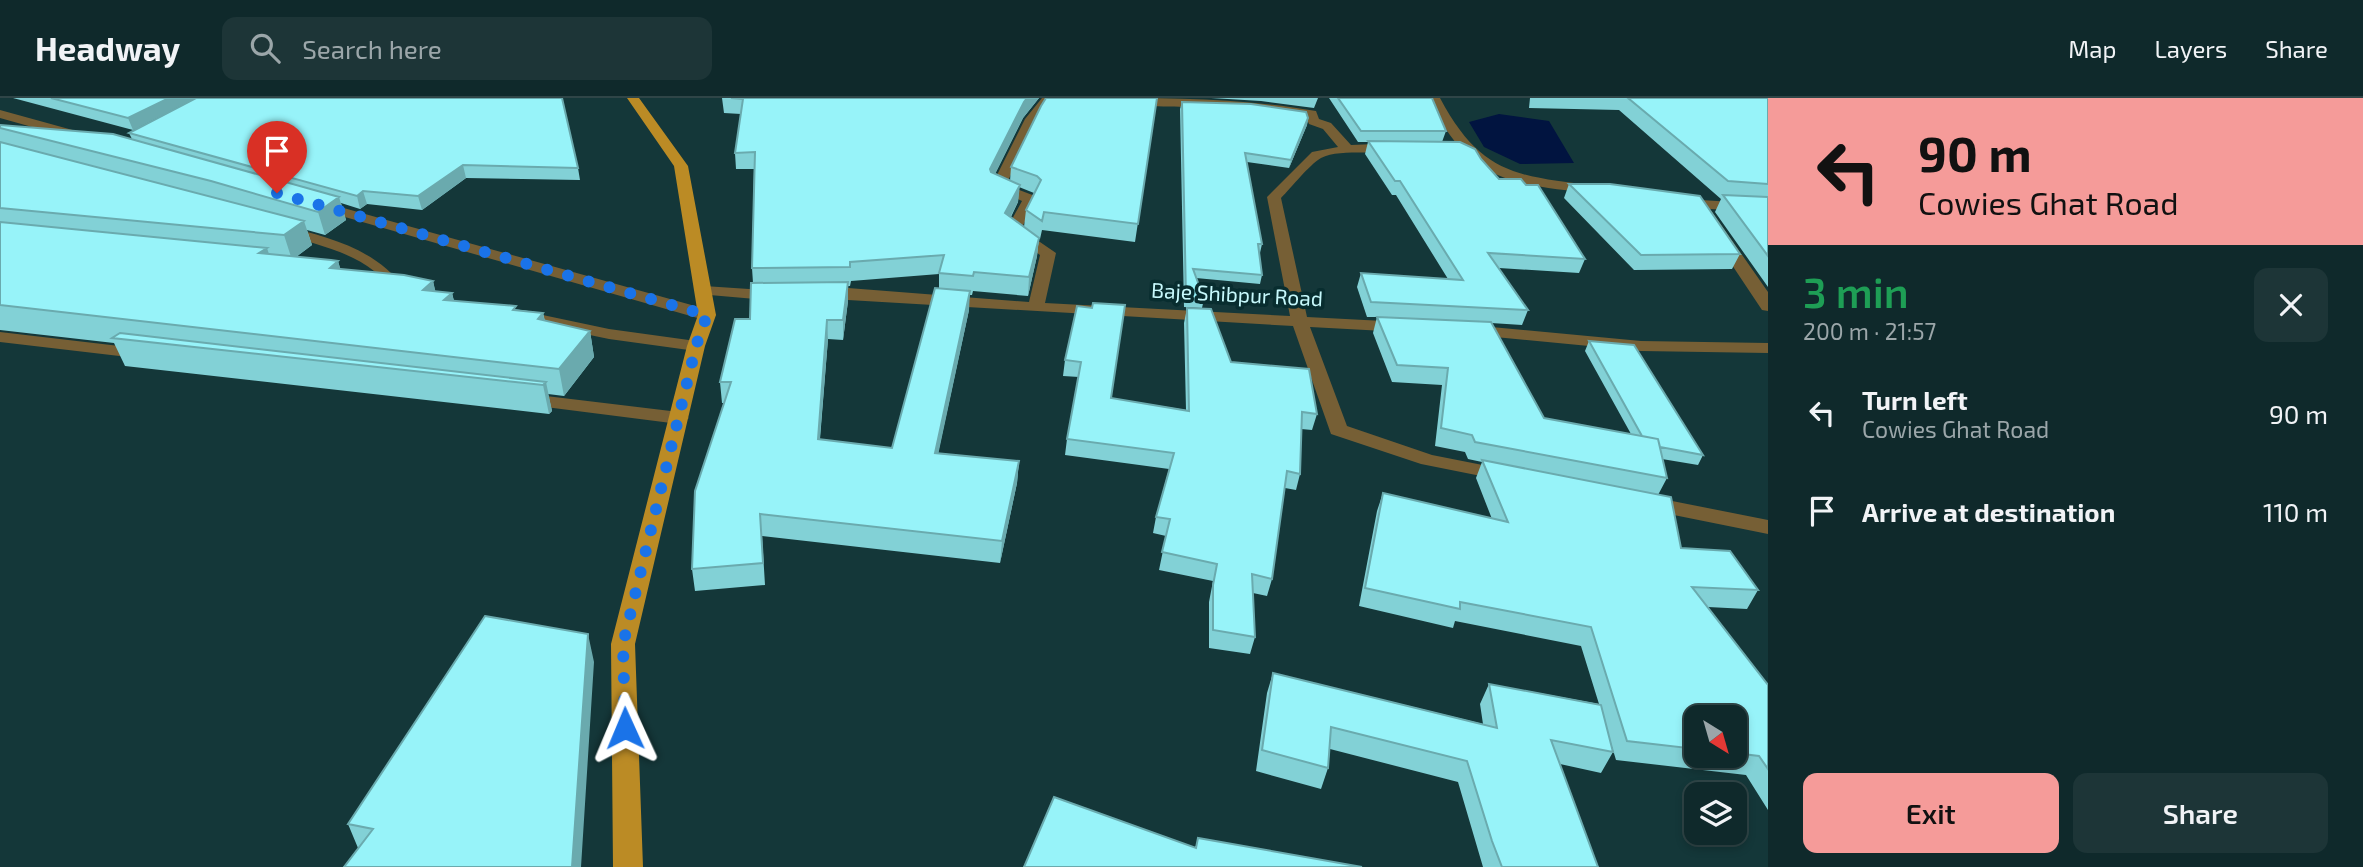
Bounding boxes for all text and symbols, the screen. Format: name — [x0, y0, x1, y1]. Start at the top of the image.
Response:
search box — [222, 17, 712, 80]
text: Headway — [35, 28, 180, 68]
icon: search — [246, 29, 284, 67]
text: Search here — [302, 33, 442, 64]
text: Map — [2068, 34, 2116, 63]
text: Layers — [2154, 34, 2227, 63]
text: Share — [2265, 34, 2328, 63]
pin — [247, 121, 307, 193]
text: 90 m — [1918, 123, 2032, 182]
icon: left — [1803, 126, 1894, 217]
icon: arrive — [258, 132, 296, 170]
text: Cowies Ghat Road — [1918, 183, 2178, 221]
text: 3 min — [1803, 266, 1909, 316]
button: close — [2254, 268, 2328, 342]
street label: Baje Shibpur Road — [1150, 277, 1324, 311]
text: 200 m · 21:57 — [1803, 317, 1936, 345]
text: Turn left — [1862, 384, 1968, 415]
icon: left — [1803, 394, 1841, 432]
text: 90 m — [2269, 398, 2328, 429]
text: Cowies Ghat Road — [1862, 415, 2049, 443]
icon: arrive — [1803, 492, 1841, 530]
text: Arrive at destination — [1862, 496, 2115, 527]
text: 110 m — [2263, 496, 2328, 527]
position arrow — [588, 691, 662, 765]
north arrow — [1684, 705, 1746, 768]
map controls — [1684, 705, 1747, 845]
button: Exit — [1803, 773, 2059, 853]
button: Share — [2073, 773, 2328, 853]
button: layers — [1684, 782, 1747, 845]

